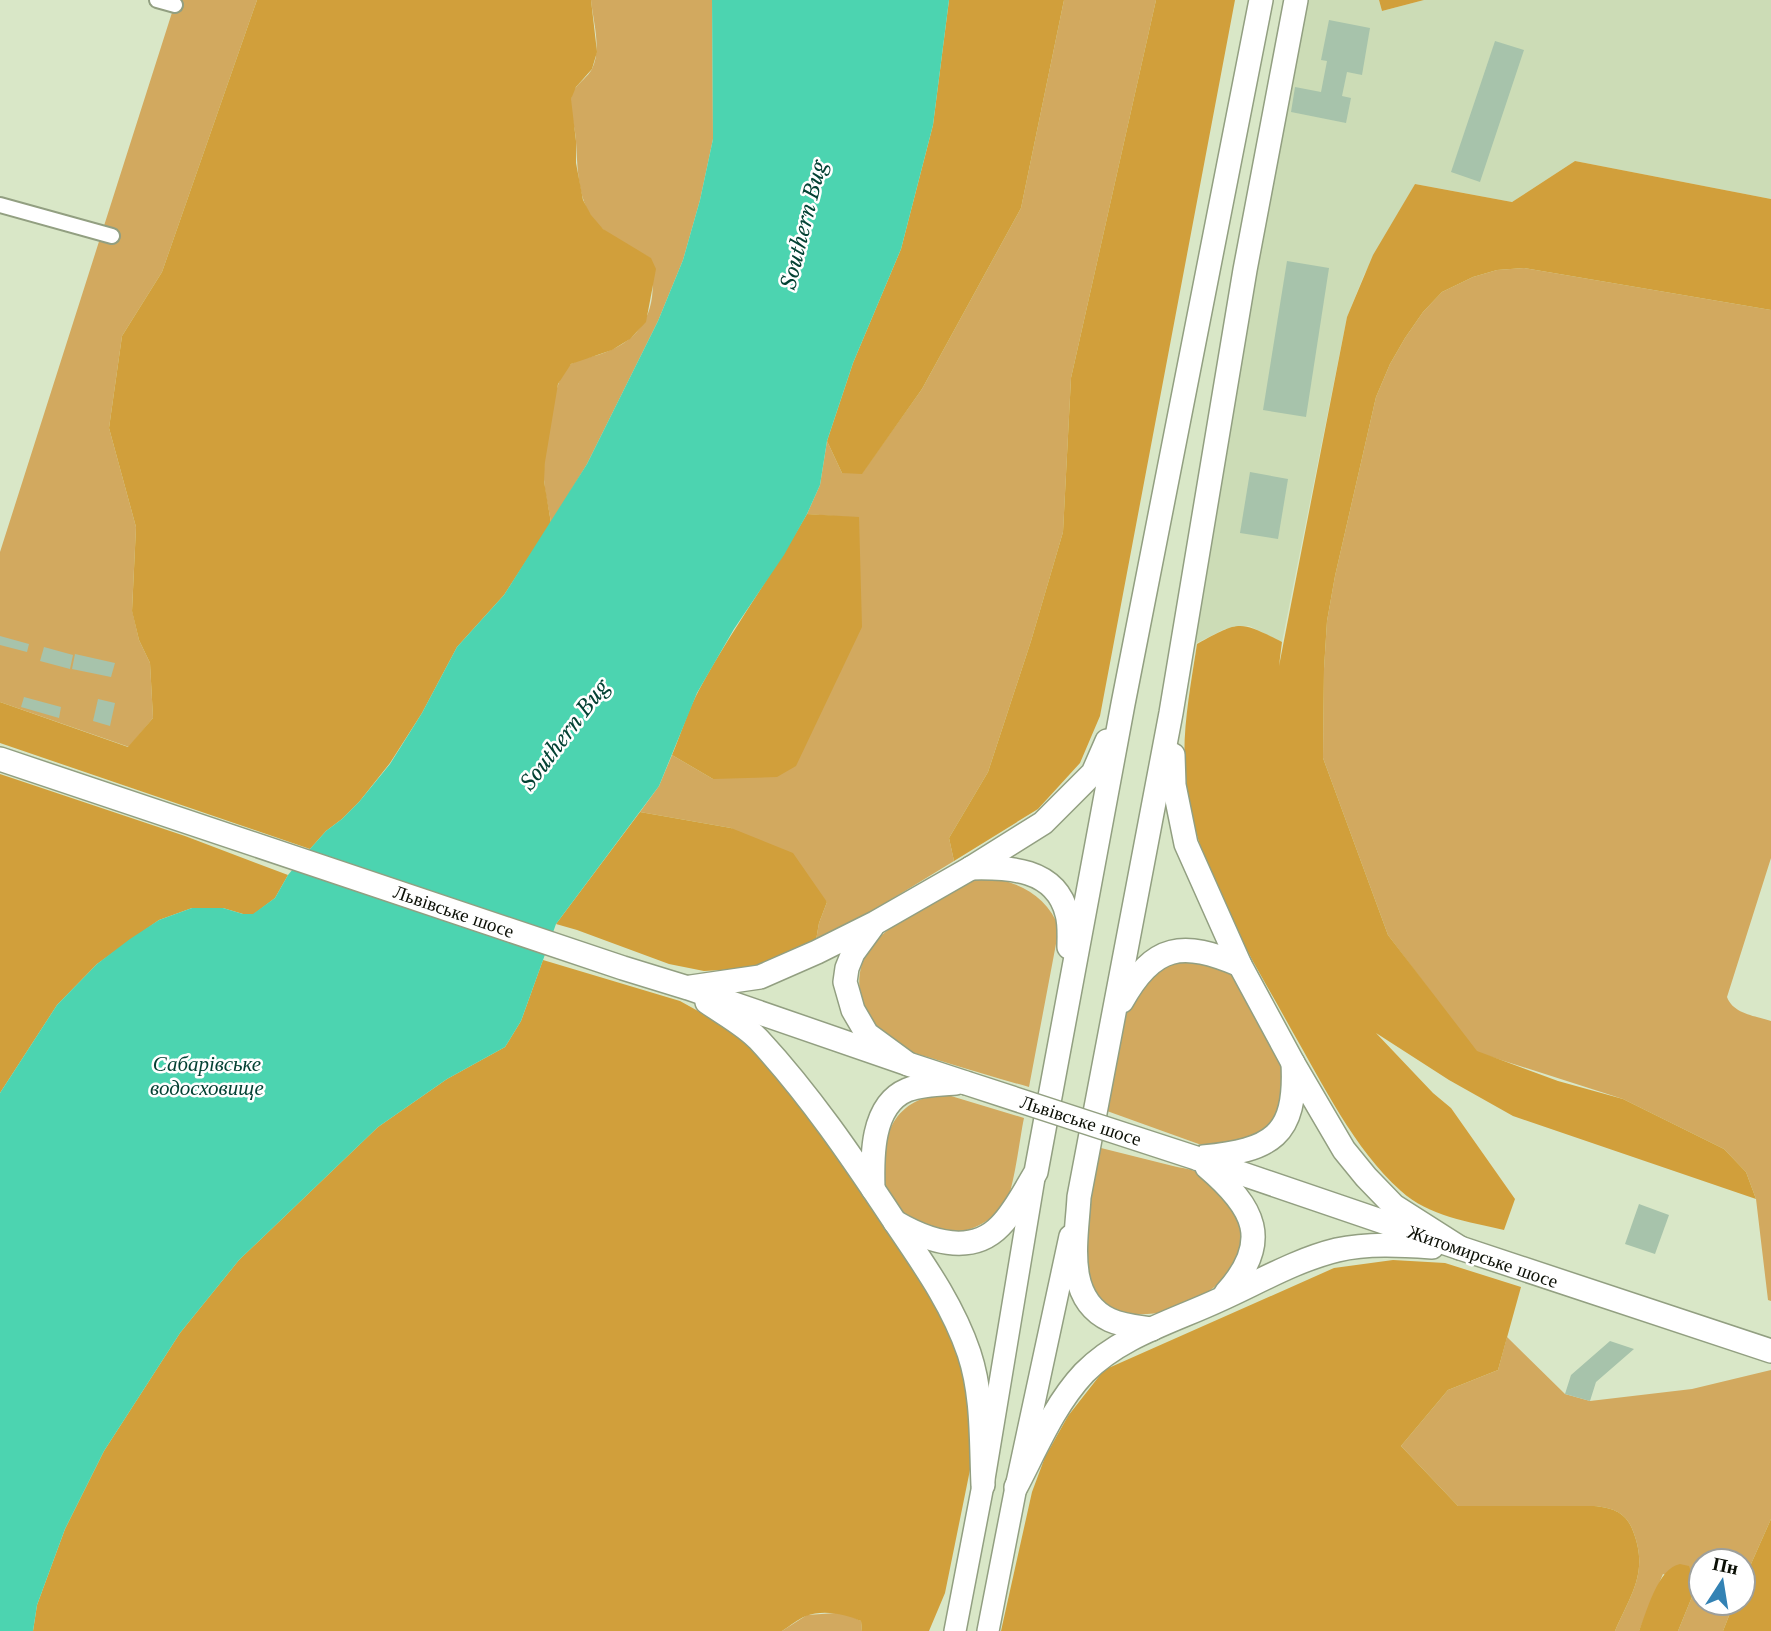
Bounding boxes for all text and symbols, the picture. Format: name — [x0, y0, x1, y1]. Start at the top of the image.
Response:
water label: Southern Bug — [775, 156, 833, 292]
water label: Southern Bug — [515, 673, 616, 796]
street label: Львівське шосе — [390, 880, 517, 943]
water label: Сабарівське водосховище — [150, 1051, 264, 1101]
street label: Львівське шосе — [1017, 1090, 1144, 1151]
street label: Житомирське шосе — [1405, 1220, 1561, 1293]
north arrow — [1687, 1547, 1757, 1617]
text: Пн — [1710, 1552, 1740, 1580]

